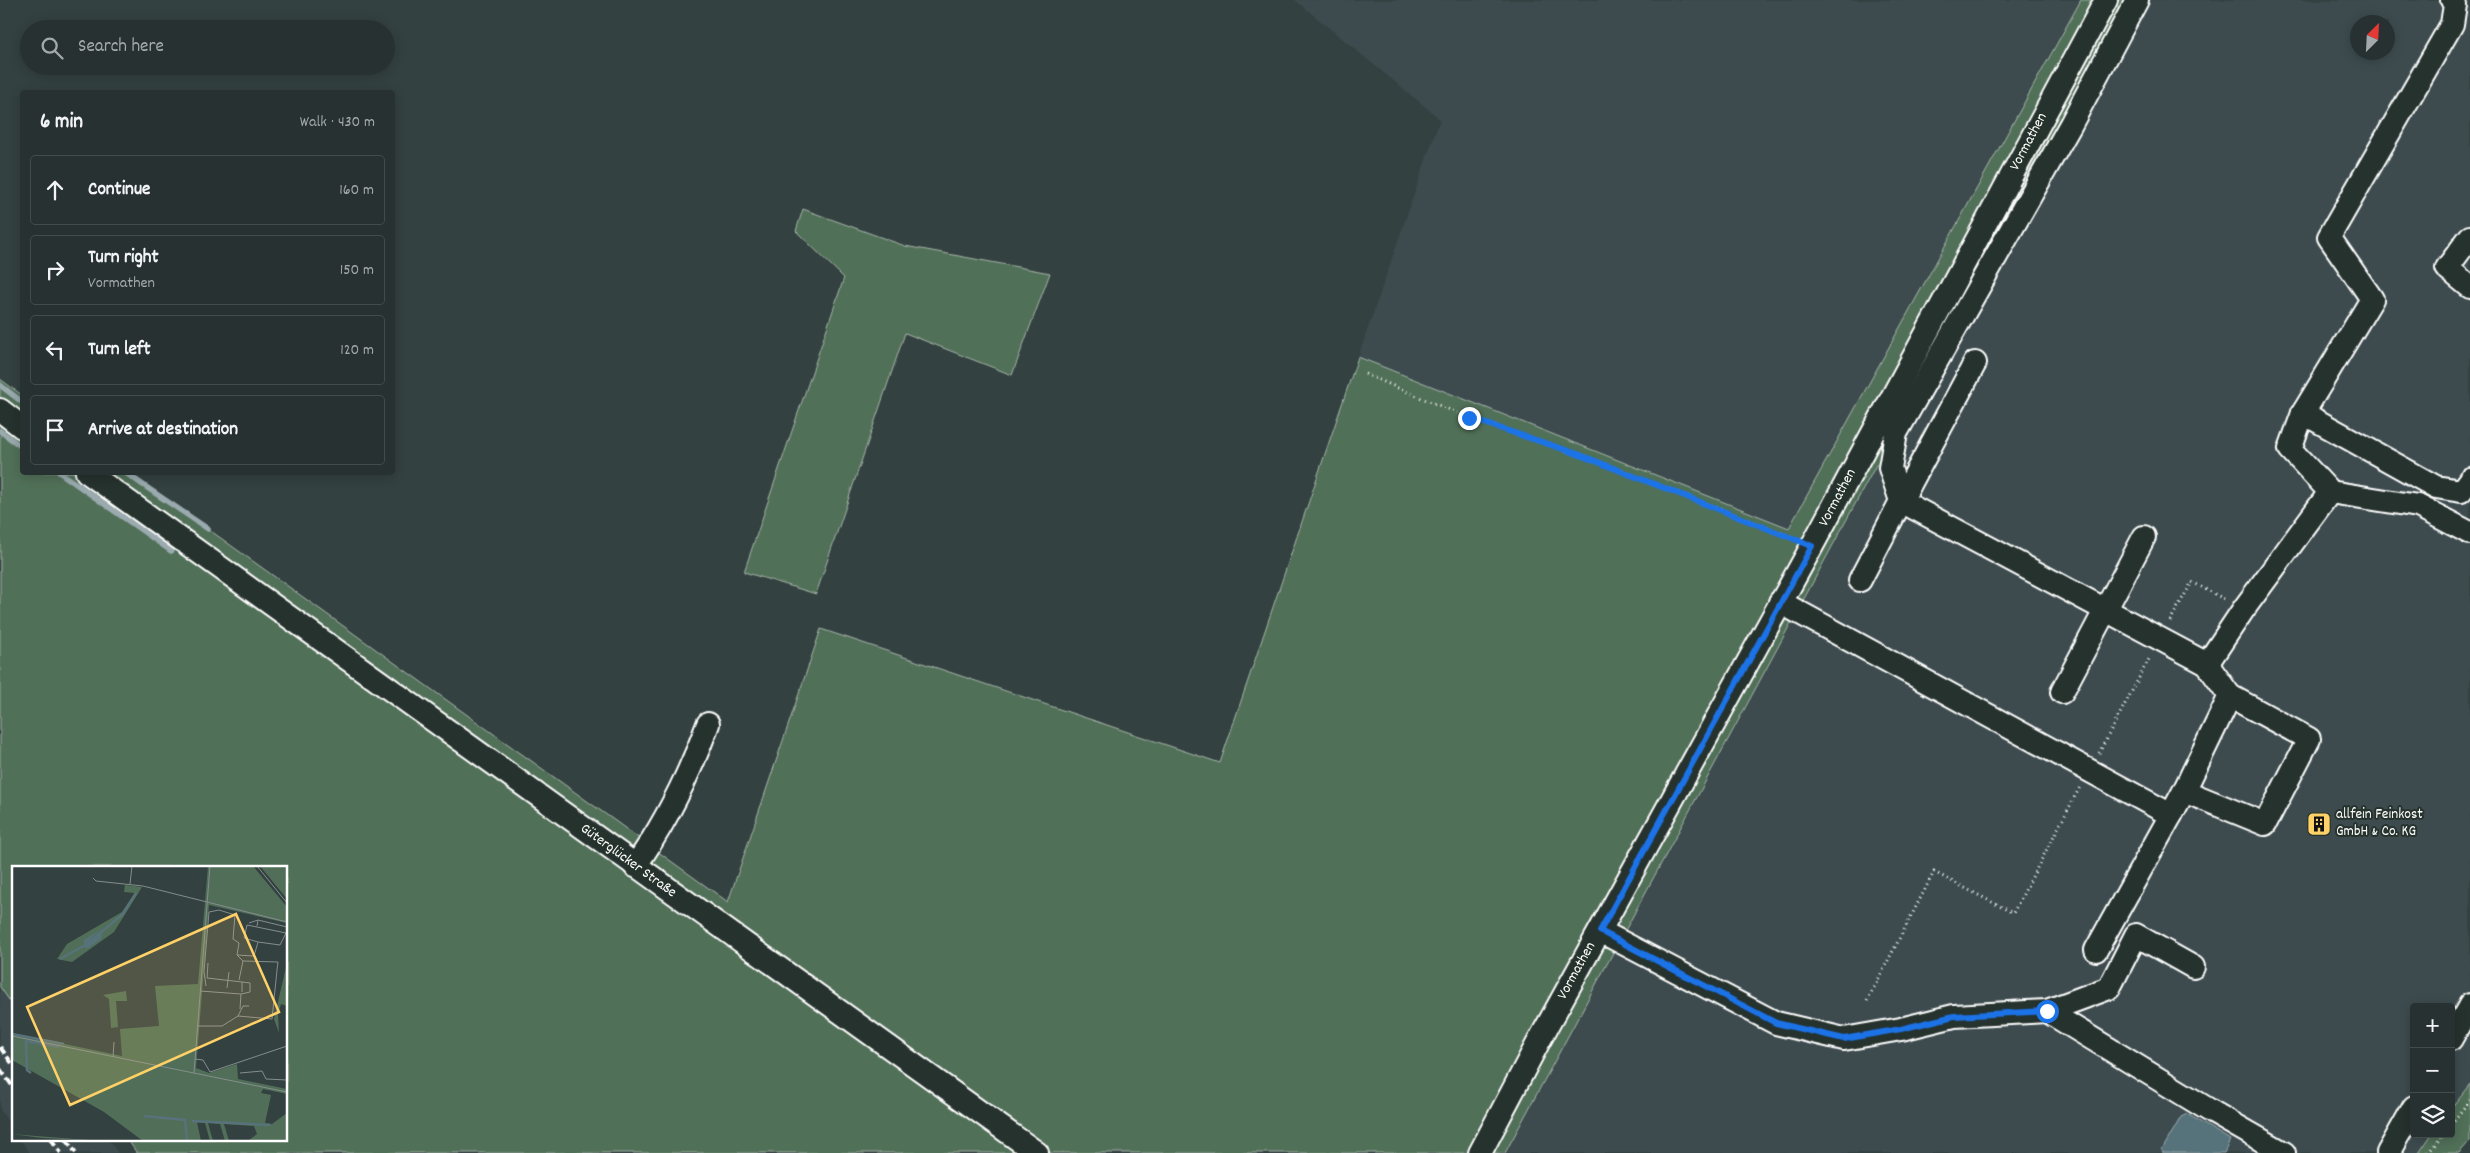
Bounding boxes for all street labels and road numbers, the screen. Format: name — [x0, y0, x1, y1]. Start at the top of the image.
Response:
street label: Vormathen — [2005, 109, 2053, 175]
street label: Vormathen — [1814, 465, 1862, 531]
street label: Güterglücker Straße — [575, 818, 681, 904]
street label: Vormathen — [1552, 938, 1602, 1004]

